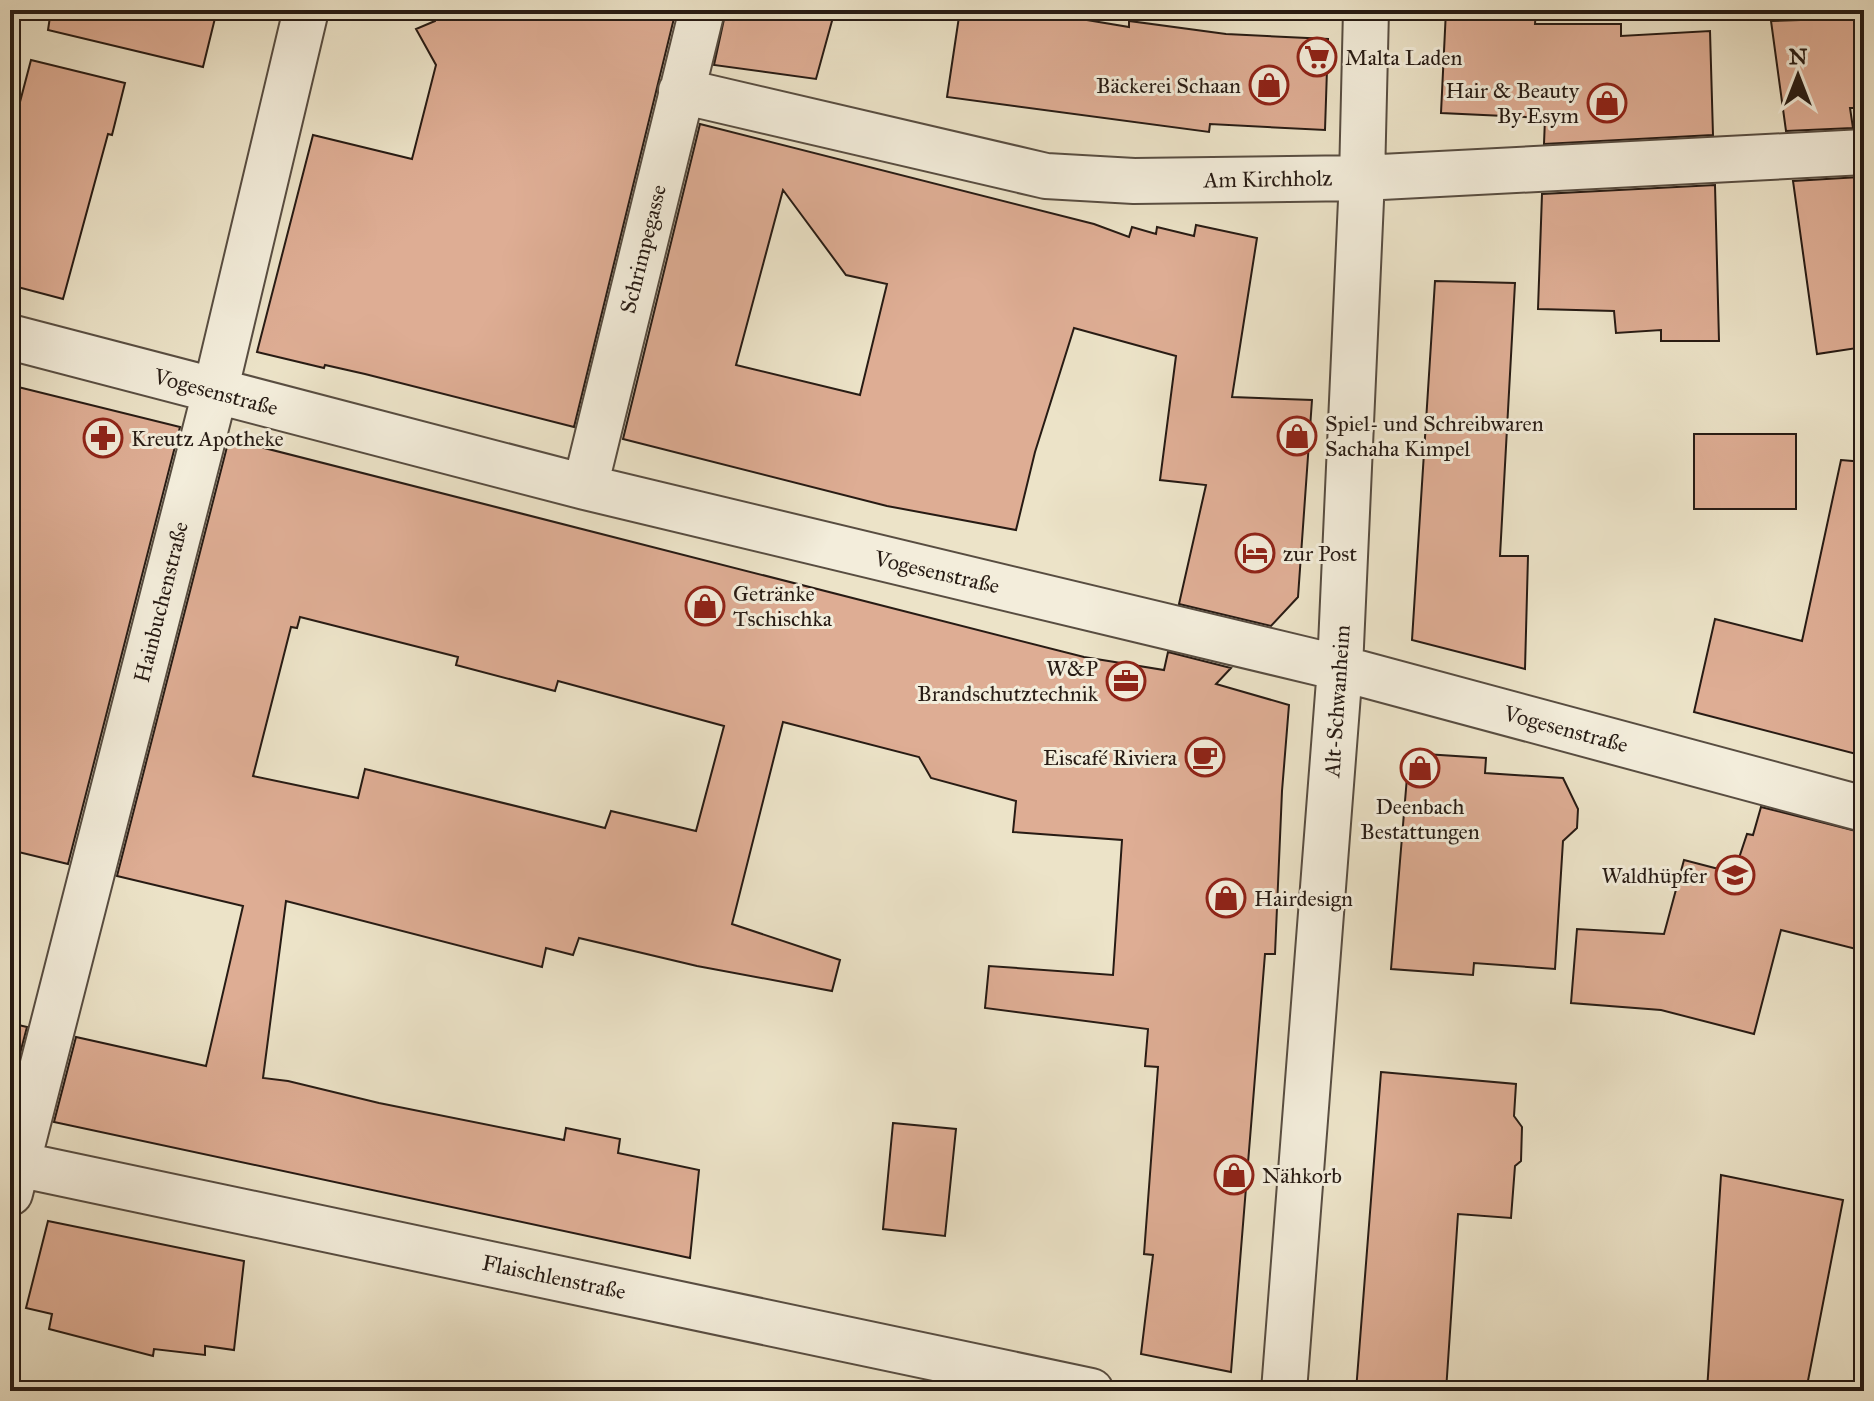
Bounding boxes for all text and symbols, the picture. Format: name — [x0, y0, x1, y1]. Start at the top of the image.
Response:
supermarket icon: Malta Laden — [1296, 36, 1338, 78]
north arrow — [1758, 36, 1838, 116]
text: N — [1789, 43, 1808, 70]
place label: Malta Laden — [1345, 44, 1462, 71]
shop icon: Bäckerei Schaan — [1248, 64, 1290, 106]
place label: Bäckerei Schaan — [1096, 72, 1241, 99]
place label: Hair & Beauty By Esym — [1445, 77, 1580, 129]
shop icon: Hair & Beauty By Esym — [1586, 82, 1628, 124]
street label: Am Kirchholz — [1202, 164, 1333, 194]
street label: Schrimpegasse — [614, 182, 672, 316]
street label: Vogesenstraße — [150, 362, 281, 422]
place label: Spiel- und Schreibwaren Sachaha Kimpel — [1325, 410, 1544, 462]
shop icon: Spiel- und Schreibwaren Sachaha Kimpel — [1276, 415, 1318, 457]
pharmacy icon: Kreutz Apotheke — [82, 417, 124, 459]
place label: Kreutz Apotheke — [131, 425, 284, 452]
street label: Hainbuchenstraße — [128, 519, 194, 685]
hotel icon: zur Post — [1234, 532, 1276, 574]
place label: zur Post — [1283, 540, 1357, 567]
street label: Vogesenstraße — [871, 544, 1002, 599]
place label: Getränke Tschischka — [733, 580, 833, 632]
shop icon: Getränke Tschischka — [684, 585, 726, 627]
street label: Alt-Schwanheim — [1318, 623, 1356, 779]
place label: W&P Brandschutztechnik — [917, 655, 1099, 707]
office icon: W&P Brandschutztechnik — [1105, 660, 1147, 702]
street label: Vogesenstraße — [1500, 699, 1631, 759]
cafe icon: Eiscafé Riviera — [1184, 736, 1226, 778]
place label: Eiscafé Riviera — [1043, 744, 1178, 771]
shop icon: Deenbach Bestattungen — [1399, 747, 1441, 789]
place label: Deenbach Bestattungen — [1360, 793, 1480, 845]
school or university icon: Waldhüpfer — [1714, 854, 1756, 896]
place label: Waldhüpfer — [1602, 862, 1708, 889]
shop icon: Hairdesign — [1205, 877, 1247, 919]
place label: Hairdesign — [1254, 885, 1353, 912]
shop icon: Nähkorb — [1213, 1154, 1255, 1196]
place label: Nähkorb — [1262, 1162, 1342, 1189]
street label: Flaischlenstraße — [480, 1249, 628, 1305]

